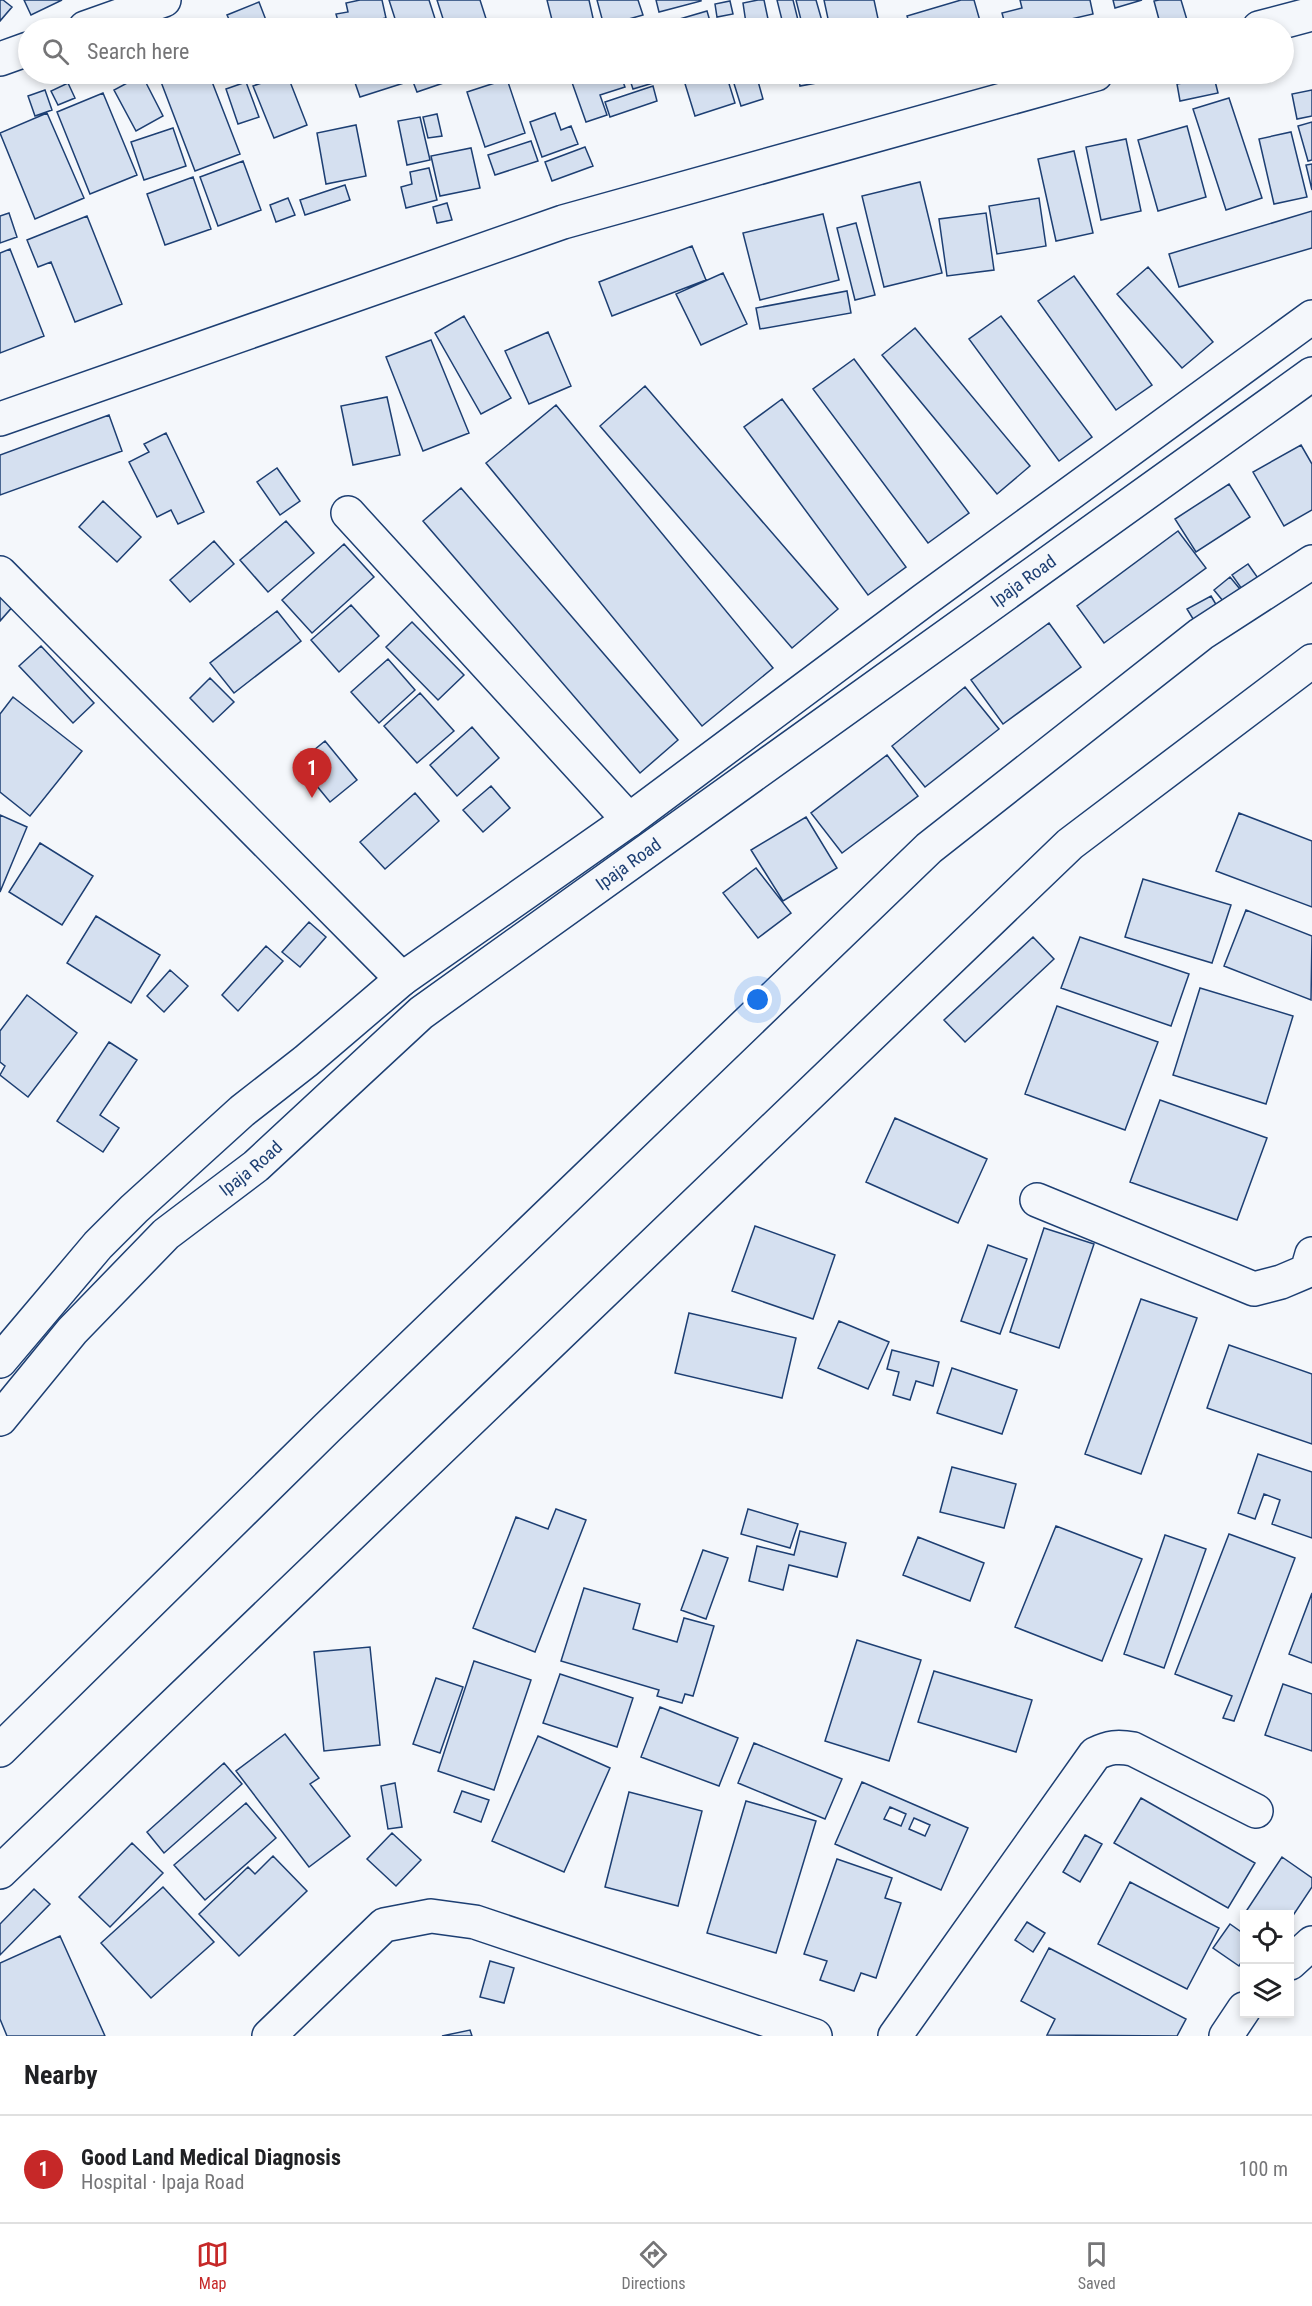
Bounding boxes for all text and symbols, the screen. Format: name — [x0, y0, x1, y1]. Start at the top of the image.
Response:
search box — [18, 18, 1294, 84]
icon: search — [39, 35, 72, 68]
text: Search here — [87, 39, 189, 64]
street label: Ipaja Road — [987, 550, 1060, 611]
pin: 1 — [292, 748, 332, 798]
street label: Ipaja Road — [592, 833, 665, 894]
your location — [743, 985, 772, 1014]
street label: Ipaja Road — [215, 1136, 286, 1200]
map controls — [1240, 1910, 1294, 2018]
button: locate — [1240, 1910, 1294, 1964]
button: layers — [1240, 1964, 1294, 2018]
text: Nearby — [24, 2060, 98, 2090]
text: Good Land Medical Diagnosis — [81, 2145, 341, 2170]
text: 1 — [38, 2157, 49, 2181]
text: 100 m — [1239, 2157, 1288, 2181]
text: Hospital · Ipaja Road — [81, 2170, 244, 2194]
tab: Map — [196, 2238, 229, 2293]
tab: Directions — [622, 2238, 685, 2293]
tab: Saved — [1078, 2238, 1116, 2293]

